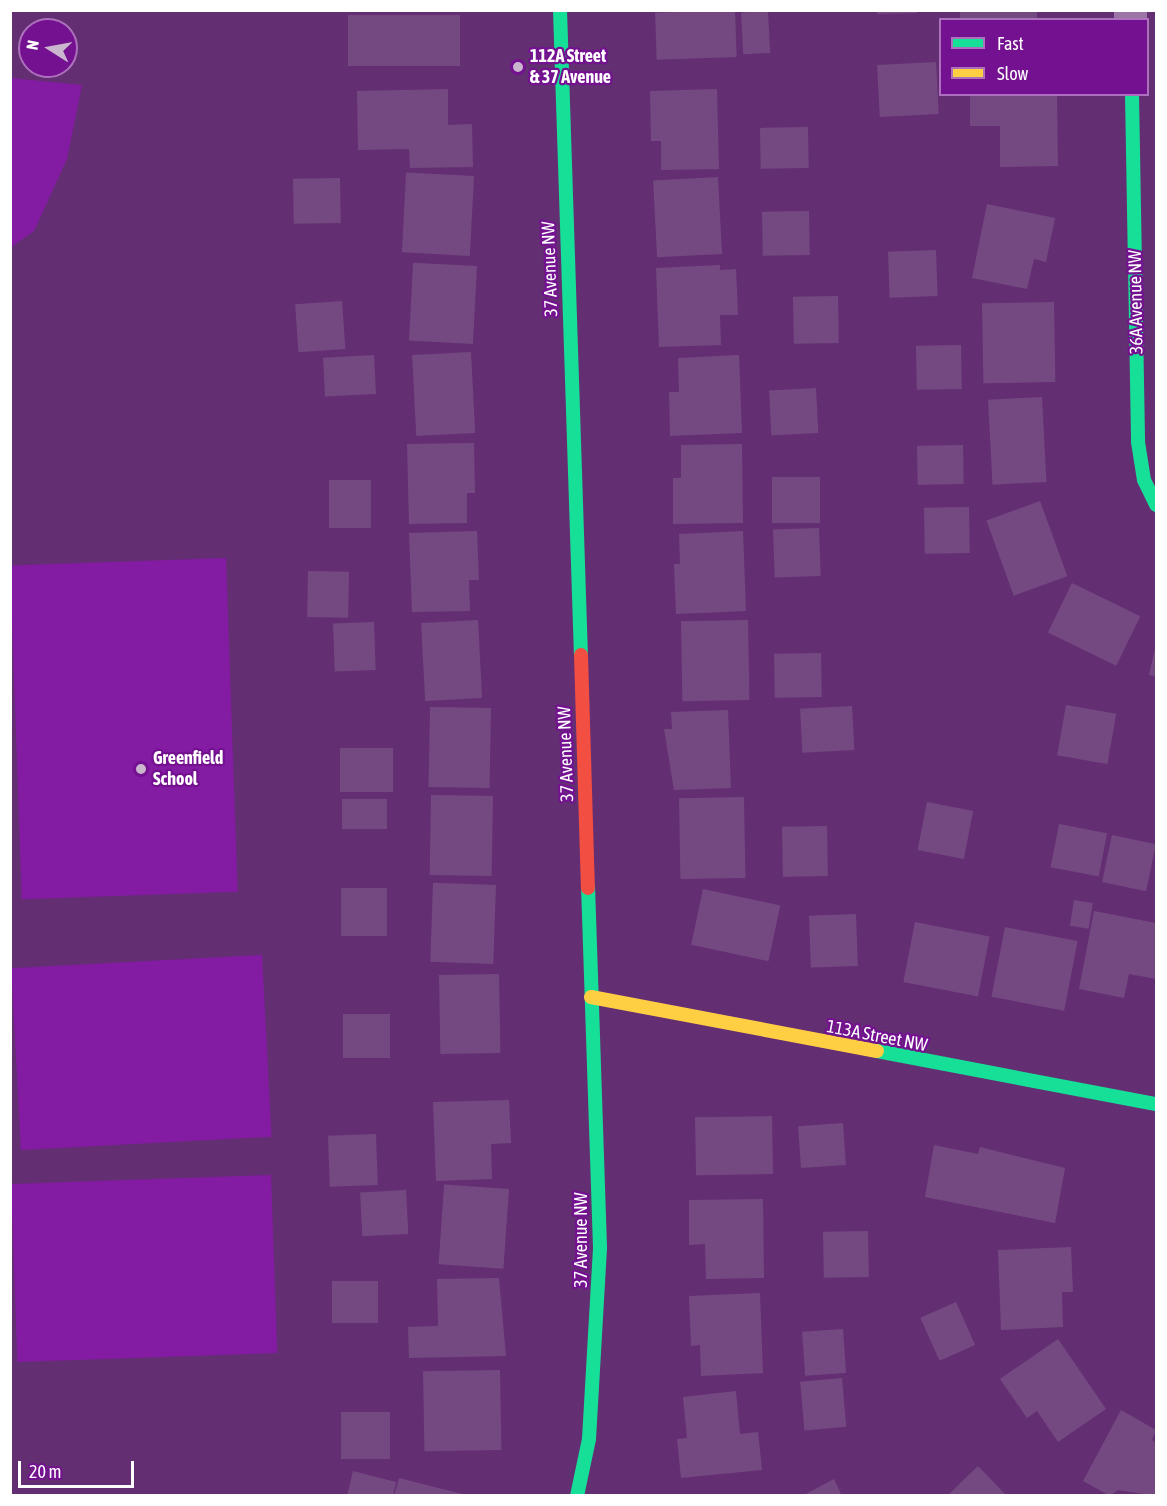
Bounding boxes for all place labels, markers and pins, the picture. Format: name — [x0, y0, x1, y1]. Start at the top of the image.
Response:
place label: 112A Street & 37 Avenue — [530, 46, 611, 88]
marker: 112A Street & 37 Avenue — [511, 60, 525, 74]
place label: Greenfield School — [153, 748, 223, 790]
marker: Greenfield School — [134, 762, 148, 776]

